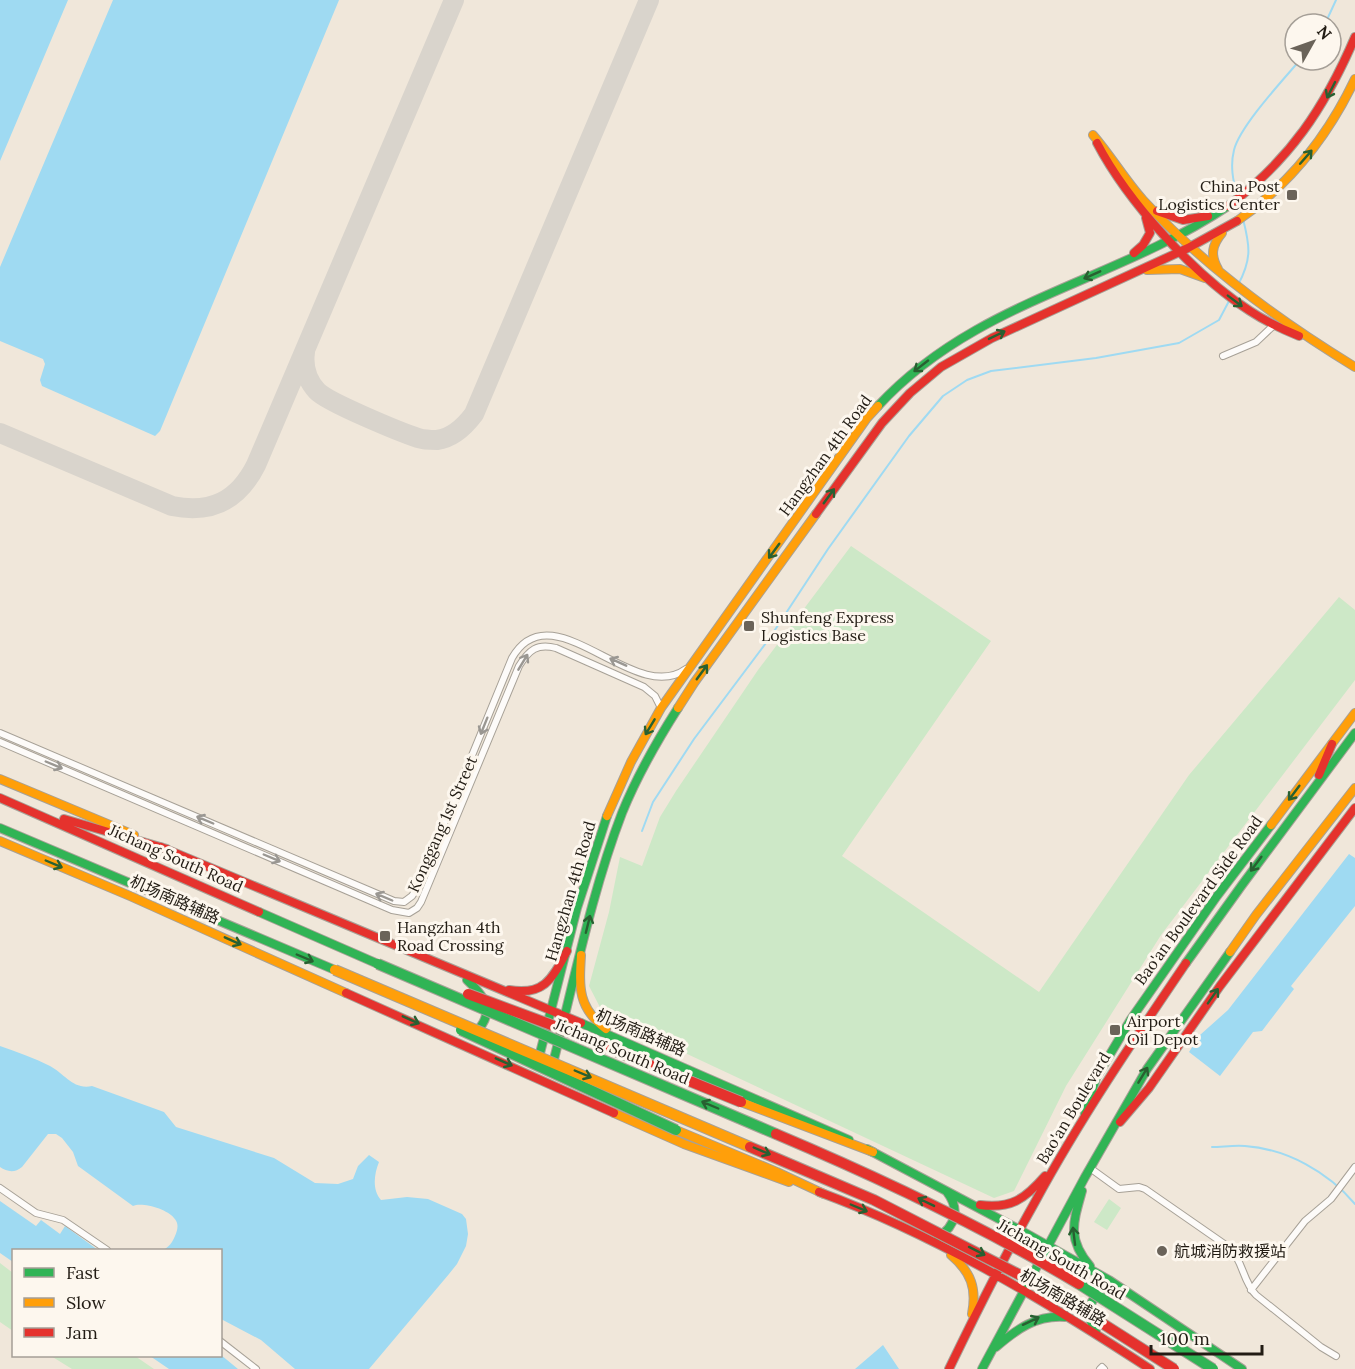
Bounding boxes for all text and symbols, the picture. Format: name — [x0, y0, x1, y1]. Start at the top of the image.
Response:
north arrow — [1283, 12, 1343, 72]
text: N — [1313, 21, 1336, 44]
one-way arrow — [1324, 81, 1336, 99]
one-way arrow — [1300, 149, 1313, 165]
place label: China Post Logistics Center — [1158, 176, 1281, 214]
marker: China Post Logistics Center — [1285, 188, 1299, 202]
one-way arrow — [1084, 269, 1102, 281]
one-way arrow — [1227, 294, 1243, 307]
one-way arrow — [988, 329, 1006, 340]
one-way arrow — [913, 359, 929, 372]
street label: Hangzhan 4th Road — [774, 390, 876, 519]
one-way arrow — [823, 489, 835, 505]
one-way arrow — [768, 542, 780, 558]
place label: Shunfeng Express Logistics Base — [761, 607, 894, 645]
marker: Shunfeng Express Logistics Base — [742, 619, 756, 633]
one-way arrow — [517, 654, 529, 671]
one-way arrow — [609, 656, 627, 667]
one-way arrow — [696, 664, 709, 680]
one-way arrow — [478, 716, 489, 735]
one-way arrow — [643, 718, 655, 735]
street label: Konggang 1st Street — [403, 752, 481, 895]
one-way arrow — [44, 760, 62, 771]
one-way arrow — [1288, 785, 1301, 801]
street label: Bao'an Boulevard Side Road — [1130, 811, 1266, 989]
one-way arrow — [196, 814, 214, 825]
street label: Hangzhan 4th Road — [540, 818, 600, 963]
street label: Jichang South Road — [105, 819, 247, 897]
one-way arrow — [262, 853, 280, 864]
one-way arrow — [1250, 855, 1263, 871]
one-way arrow — [44, 859, 63, 870]
street label: 机场南路辅路 — [127, 870, 223, 928]
one-way arrow — [375, 890, 393, 901]
one-way arrow — [583, 915, 595, 934]
place label: Hangzhan 4th Road Crossing — [397, 917, 505, 955]
marker: Hangzhan 4th Road Crossing — [378, 929, 392, 943]
one-way arrow — [223, 936, 241, 948]
one-way arrow — [296, 953, 314, 964]
one-way arrow — [1207, 988, 1219, 1004]
street label: 机场南路辅路 — [593, 1004, 689, 1060]
place label: Airport Oil Depot — [1126, 1011, 1199, 1049]
street label: Jichang South Road — [551, 1013, 693, 1089]
one-way arrow — [402, 1016, 420, 1027]
marker: Airport Oil Depot — [1108, 1023, 1122, 1037]
street label: Bao'an Boulevard — [1032, 1048, 1115, 1168]
one-way arrow — [494, 1057, 512, 1068]
one-way arrow — [1138, 1067, 1150, 1084]
one-way arrow — [573, 1069, 591, 1081]
one-way arrow — [702, 1099, 720, 1110]
one-way arrow — [753, 1145, 771, 1157]
one-way arrow — [918, 1196, 936, 1208]
one-way arrow — [849, 1203, 867, 1214]
street label: Jichang South Road — [993, 1214, 1130, 1304]
one-way arrow — [1068, 1227, 1079, 1247]
place label: 航城消防救援站 — [1174, 1241, 1286, 1261]
marker: 航城消防救援站 — [1155, 1244, 1169, 1258]
one-way arrow — [967, 1246, 985, 1257]
legend — [12, 1249, 222, 1357]
text: Fast — [66, 1261, 100, 1284]
street label: 机场南路辅路 — [1016, 1264, 1110, 1330]
text: Slow — [66, 1291, 106, 1314]
one-way arrow — [1022, 1315, 1040, 1327]
scale bar — [1151, 1318, 1262, 1356]
text: Jam — [65, 1321, 98, 1344]
text: 100 m — [1160, 1327, 1210, 1350]

